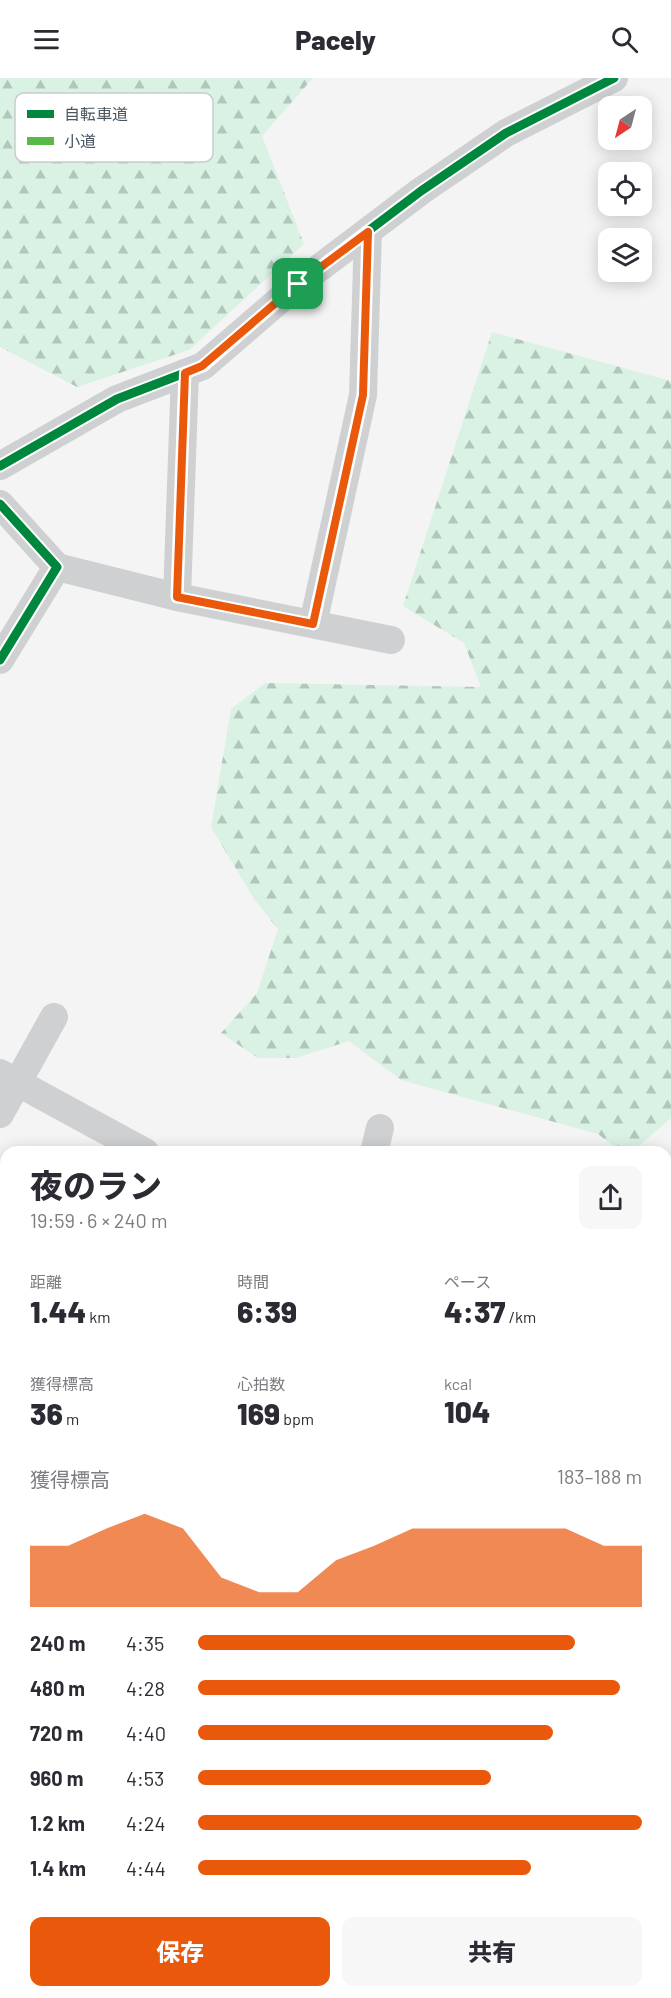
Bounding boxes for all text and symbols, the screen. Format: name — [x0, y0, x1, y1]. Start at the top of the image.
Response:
icon: menu — [30, 23, 63, 56]
text: Pacely — [295, 23, 376, 55]
icon: search — [608, 23, 641, 56]
legend — [15, 93, 213, 162]
north arrow — [598, 96, 652, 150]
map controls — [598, 96, 652, 282]
text: 自転車道 — [64, 104, 128, 123]
text: 小道 — [64, 131, 96, 150]
button: locate — [598, 162, 652, 216]
button: layers — [598, 228, 652, 282]
pin — [272, 258, 323, 309]
icon: arrive — [281, 267, 314, 300]
text: 夜のラン — [30, 1165, 162, 1205]
button: share — [579, 1166, 642, 1229]
text: 19:59 · 6 × 240 m — [30, 1208, 167, 1232]
text: 距離 — [30, 1272, 62, 1291]
text: 時間 — [237, 1272, 269, 1291]
text: ペース — [444, 1272, 491, 1291]
text: 1.44 — [30, 1293, 86, 1329]
text: 6:39 — [237, 1293, 297, 1329]
text: 4:37 — [444, 1293, 505, 1329]
text: km — [86, 1307, 111, 1326]
text: /km — [505, 1307, 536, 1326]
text: 獲得標高 — [30, 1374, 94, 1393]
text: 心拍数 — [237, 1374, 285, 1393]
text: kcal — [444, 1374, 472, 1393]
text: 104 — [444, 1393, 491, 1429]
text: 36 — [30, 1395, 63, 1431]
text: 169 — [237, 1395, 280, 1431]
text: m — [63, 1409, 79, 1428]
text: bpm — [280, 1409, 314, 1428]
text: 183–188 m — [557, 1464, 642, 1488]
text: 獲得標高 — [30, 1467, 110, 1491]
text: 240 m — [30, 1631, 85, 1655]
text: 4:35 — [126, 1631, 164, 1655]
text: 480 m — [30, 1676, 85, 1700]
text: 4:28 — [126, 1676, 165, 1700]
text: 720 m — [30, 1721, 83, 1745]
text: 4:40 — [126, 1721, 166, 1745]
text: 960 m — [30, 1766, 83, 1790]
text: 4:53 — [126, 1766, 164, 1790]
text: 1.2 km — [30, 1811, 85, 1835]
text: 4:24 — [126, 1811, 166, 1835]
text: 1.4 km — [30, 1856, 86, 1880]
text: 4:44 — [126, 1856, 166, 1880]
button: 保存 — [30, 1917, 330, 1986]
button: 共有 — [342, 1917, 642, 1986]

